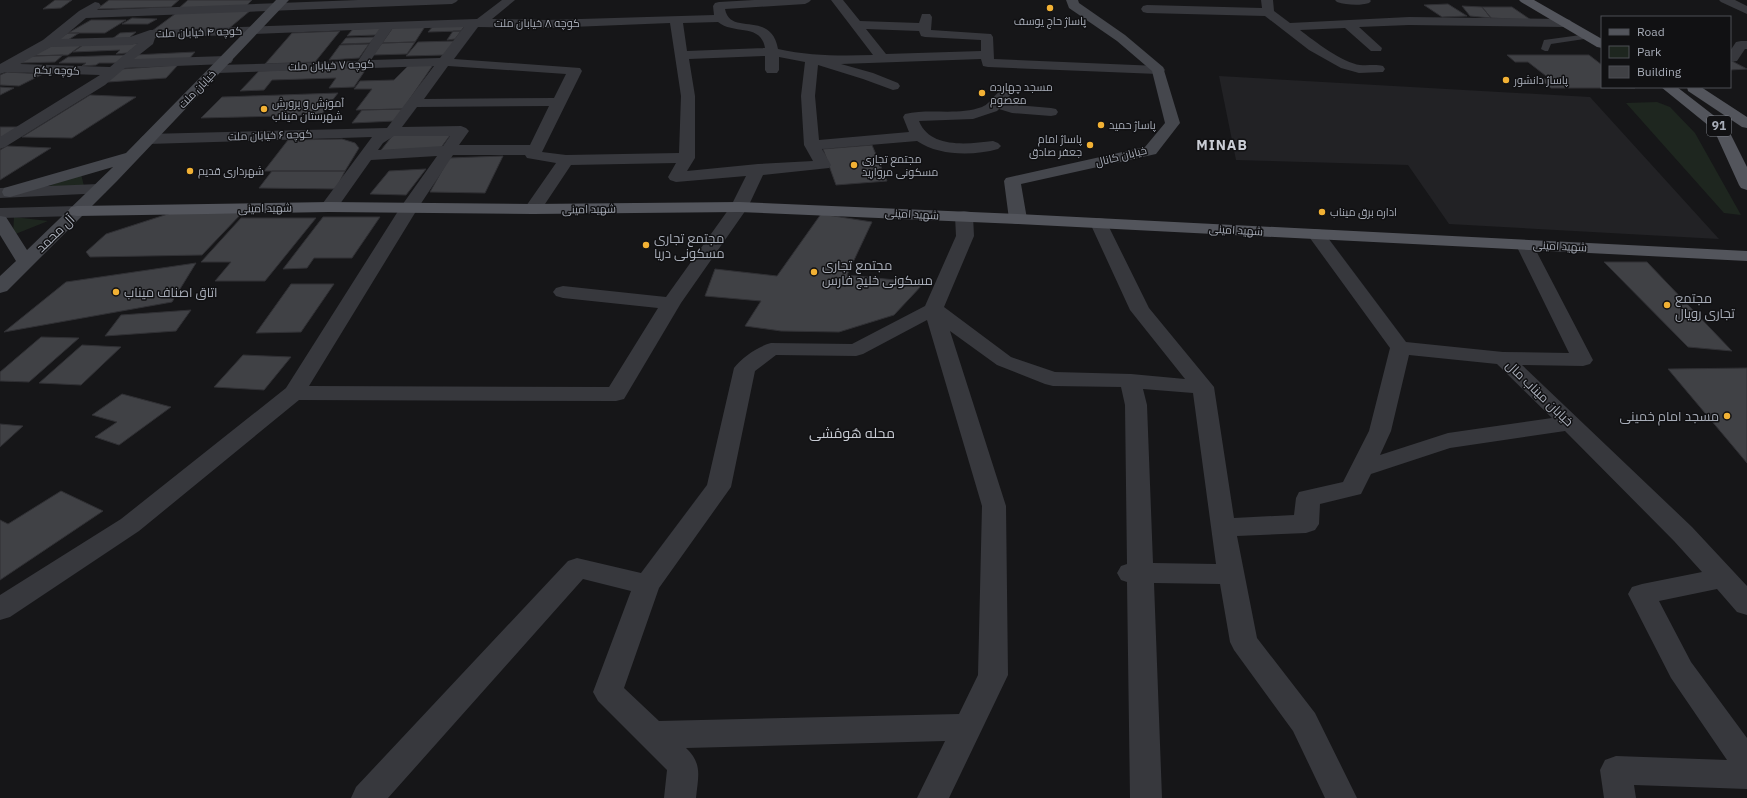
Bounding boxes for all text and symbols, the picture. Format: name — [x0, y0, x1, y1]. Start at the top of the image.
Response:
marker: پاساژ حاج یوسف — [1045, 3, 1055, 13]
place label: پاساژ حاج یوسف — [1014, 14, 1086, 29]
street label: کوچه ۸ خیابان ملت — [494, 16, 580, 30]
legend — [1601, 16, 1731, 88]
street label: کوچه ۴ خیابان ملت — [156, 23, 243, 41]
text: Road — [1637, 24, 1665, 39]
text: Park — [1637, 44, 1662, 59]
street label: کوچه ۷ خیابان ملت — [288, 57, 374, 73]
street label: کوچه یکم — [34, 62, 80, 79]
text: Building — [1637, 64, 1682, 79]
street label: خیابان ملت — [175, 67, 219, 111]
place label: پاساژ دانشور — [1513, 73, 1568, 87]
marker: پاساژ دانشور — [1501, 75, 1511, 85]
place label: مسجد چهارده معصوم — [990, 80, 1053, 108]
marker: مسجد چهارده معصوم — [977, 88, 987, 98]
place label: آموزش و پرورش شهرستان میناب — [272, 96, 344, 123]
marker: آموزش و پرورش شهرستان میناب — [259, 104, 269, 114]
road number: 91 — [1707, 116, 1731, 136]
place label: پاساژ حمید — [1109, 118, 1156, 132]
marker: پاساژ حمید — [1096, 120, 1106, 130]
street label: کوچه ۶ خیابان ملت — [228, 127, 312, 143]
place label: پاساژ امام جعفر صادق — [1029, 132, 1082, 159]
district label: MINAB — [1196, 136, 1248, 154]
marker: پاساژ امام جعفر صادق — [1085, 140, 1095, 150]
street label: خیابان کانال — [1094, 143, 1148, 169]
place label: مجتمع تجاری مسکونی مروارید — [862, 152, 938, 179]
marker: مجتمع تجاری مسکونی مروارید — [849, 160, 859, 170]
place label: شهرداری قدیم — [198, 164, 264, 179]
marker: شهرداری قدیم — [185, 166, 195, 176]
street label: شهید امینی — [238, 201, 292, 215]
street label: شهید امینی — [562, 202, 616, 216]
place label: اداره برق میناب — [1330, 205, 1397, 219]
street label: شهید امینی — [885, 206, 939, 222]
marker: اداره برق میناب — [1317, 207, 1327, 217]
street label: آل محمد — [32, 211, 79, 256]
street label: شهید امینی — [1209, 222, 1263, 238]
place label: مجتمع تجاری مسکونی دریا — [654, 230, 725, 262]
street label: شهید امینی — [1533, 238, 1587, 254]
marker: مجتمع تجاری مسکونی دریا — [641, 240, 651, 250]
place label: مجتمع تجاری مسکونی خلیج فارس — [822, 257, 933, 289]
marker: مجتمع تجاری مسکونی خلیج فارس — [809, 267, 819, 277]
place label: اتاق اصناف میناب — [124, 284, 218, 301]
marker: اتاق اصناف میناب — [111, 287, 121, 297]
place label: مجتمع تجاری رویال — [1675, 290, 1735, 322]
marker: مجتمع تجاری رویال — [1662, 300, 1672, 310]
street label: خیابان میناب مال — [1502, 357, 1577, 430]
place label: مسجد امام خمینی — [1620, 408, 1719, 426]
marker: مسجد امام خمینی — [1722, 411, 1732, 421]
district label: محله هُومُشی — [809, 424, 895, 442]

